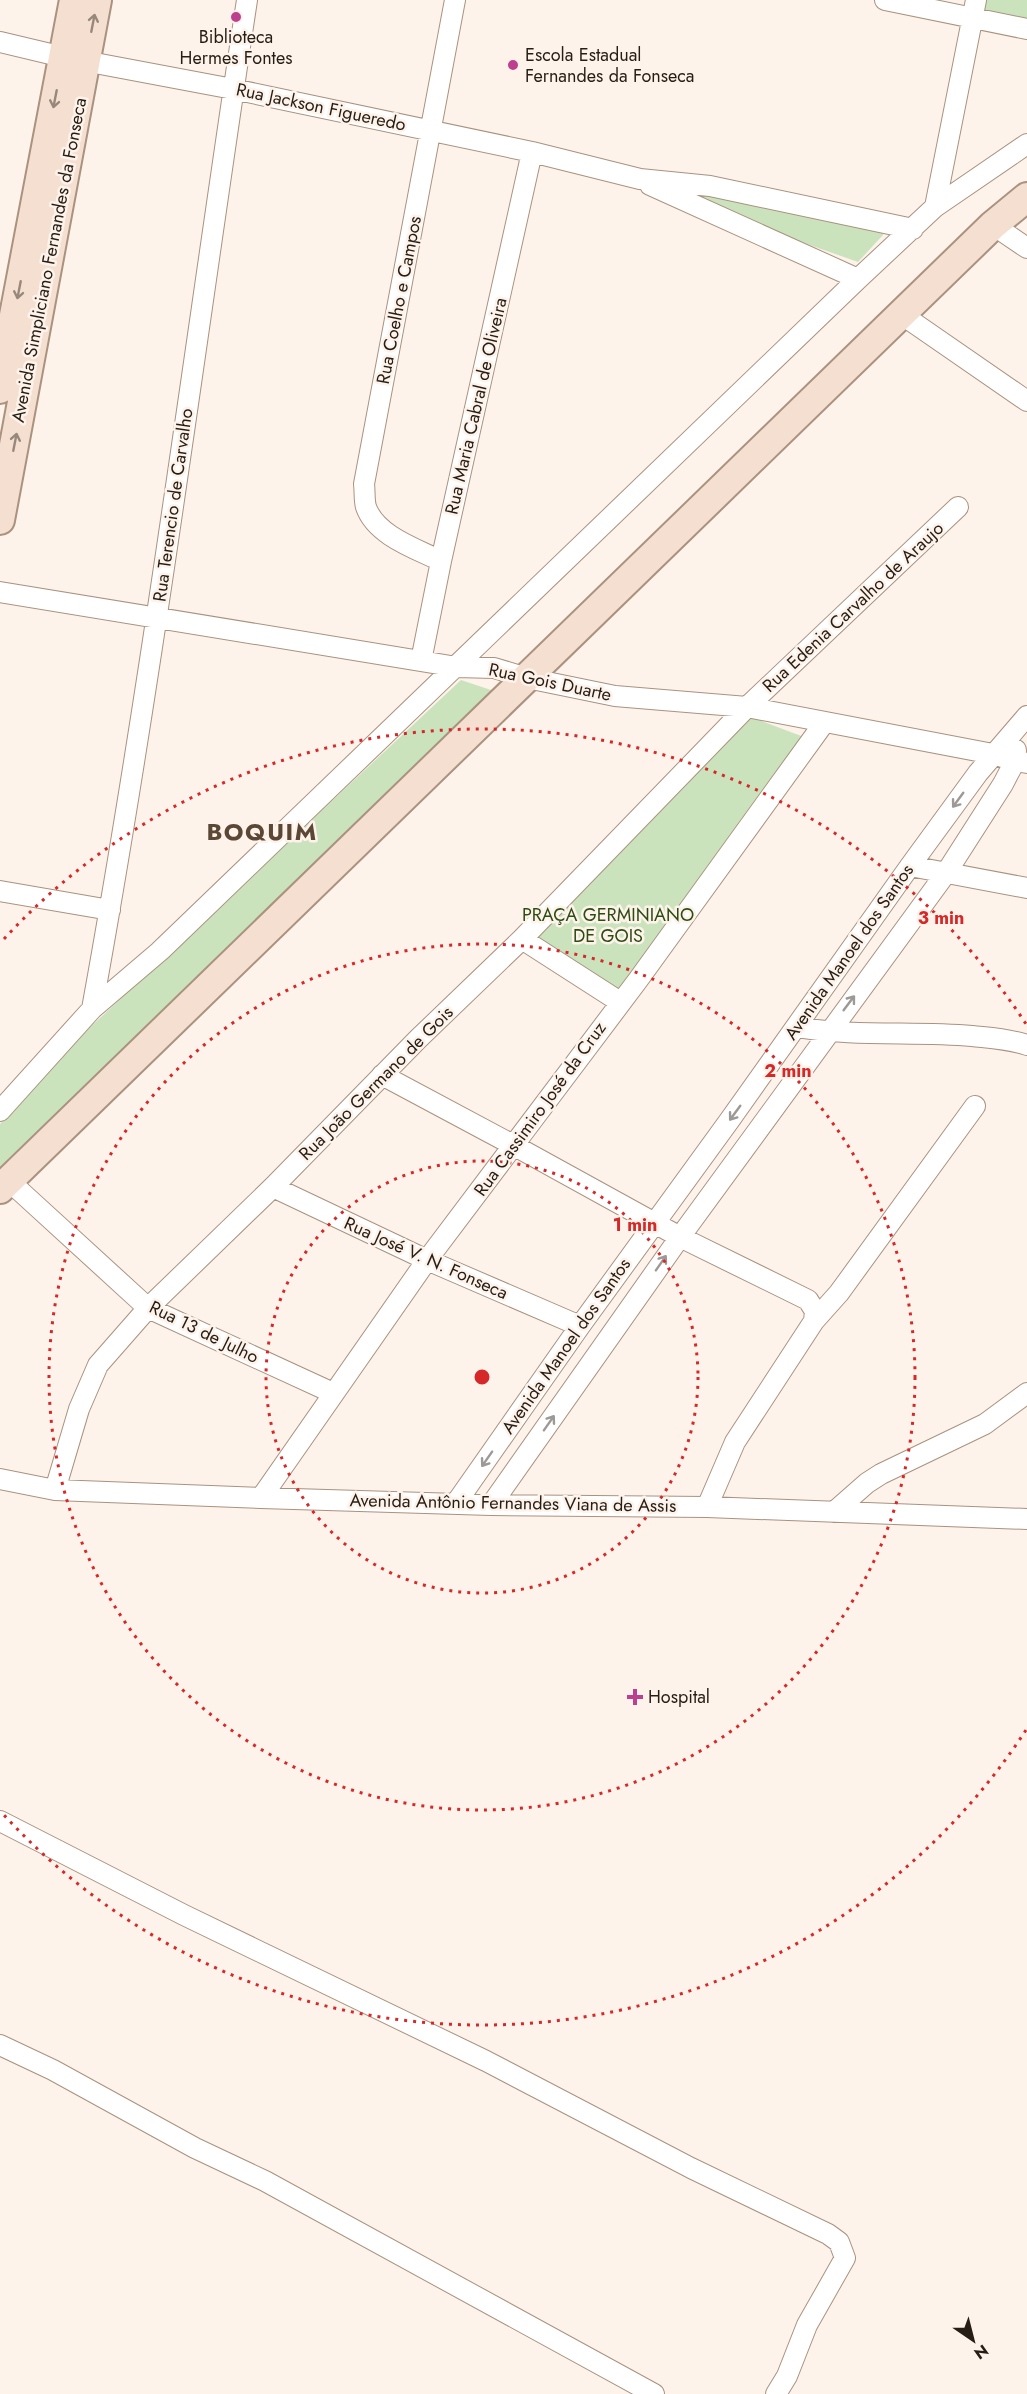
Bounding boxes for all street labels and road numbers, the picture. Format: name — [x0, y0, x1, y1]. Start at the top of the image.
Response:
street label: Rua Jackson Figueredo — [234, 76, 408, 138]
street label: Avenida Simpliciano Fernandes da Fonseca — [5, 95, 93, 425]
street label: Rua Coelho e Campos — [370, 214, 428, 386]
street label: Rua Maria Cabral de Oliveira — [438, 295, 514, 517]
street label: Rua Terencio de Carvalho — [147, 406, 199, 603]
street label: Rua Edenia Carvalho de Araujo — [756, 516, 950, 698]
street label: Rua Gois Duarte — [486, 656, 614, 708]
street label: Avenida Manoel dos Santos — [778, 859, 920, 1045]
street label: Rua João Germano de Gois — [293, 1000, 459, 1166]
street label: Rua Cassimiro José da Cruz — [468, 1016, 613, 1202]
street label: Rua José V. N. Fonseca — [340, 1210, 512, 1306]
street label: Avenida Manoel dos Santos — [495, 1253, 637, 1439]
street label: Rua 13 de Julho — [145, 1294, 263, 1370]
street label: Avenida Antônio Fernandes Viana de Assis — [349, 1487, 677, 1519]

